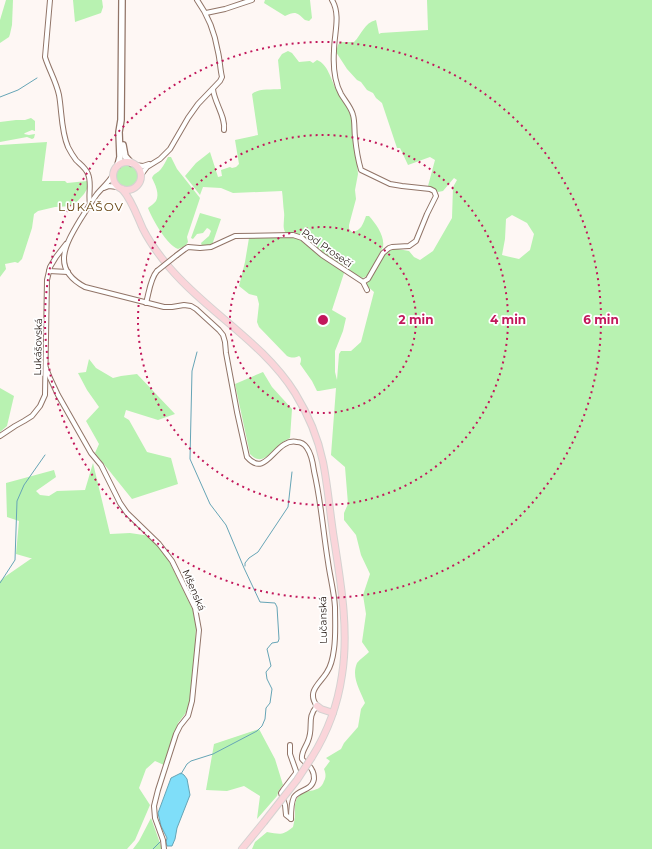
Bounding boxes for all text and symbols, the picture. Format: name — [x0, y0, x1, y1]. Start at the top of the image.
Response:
district label: LUKÁŠOV — [58, 199, 124, 214]
street label: Pod Prosečí — [299, 226, 356, 271]
text: 2 min — [399, 312, 433, 327]
text: 4 min — [490, 312, 526, 327]
text: 6 min — [583, 312, 619, 327]
centre of rings — [316, 313, 330, 327]
street label: Lukášovská — [31, 318, 45, 376]
street label: Mšenská — [179, 567, 209, 613]
street label: Lučanská — [316, 596, 330, 644]

